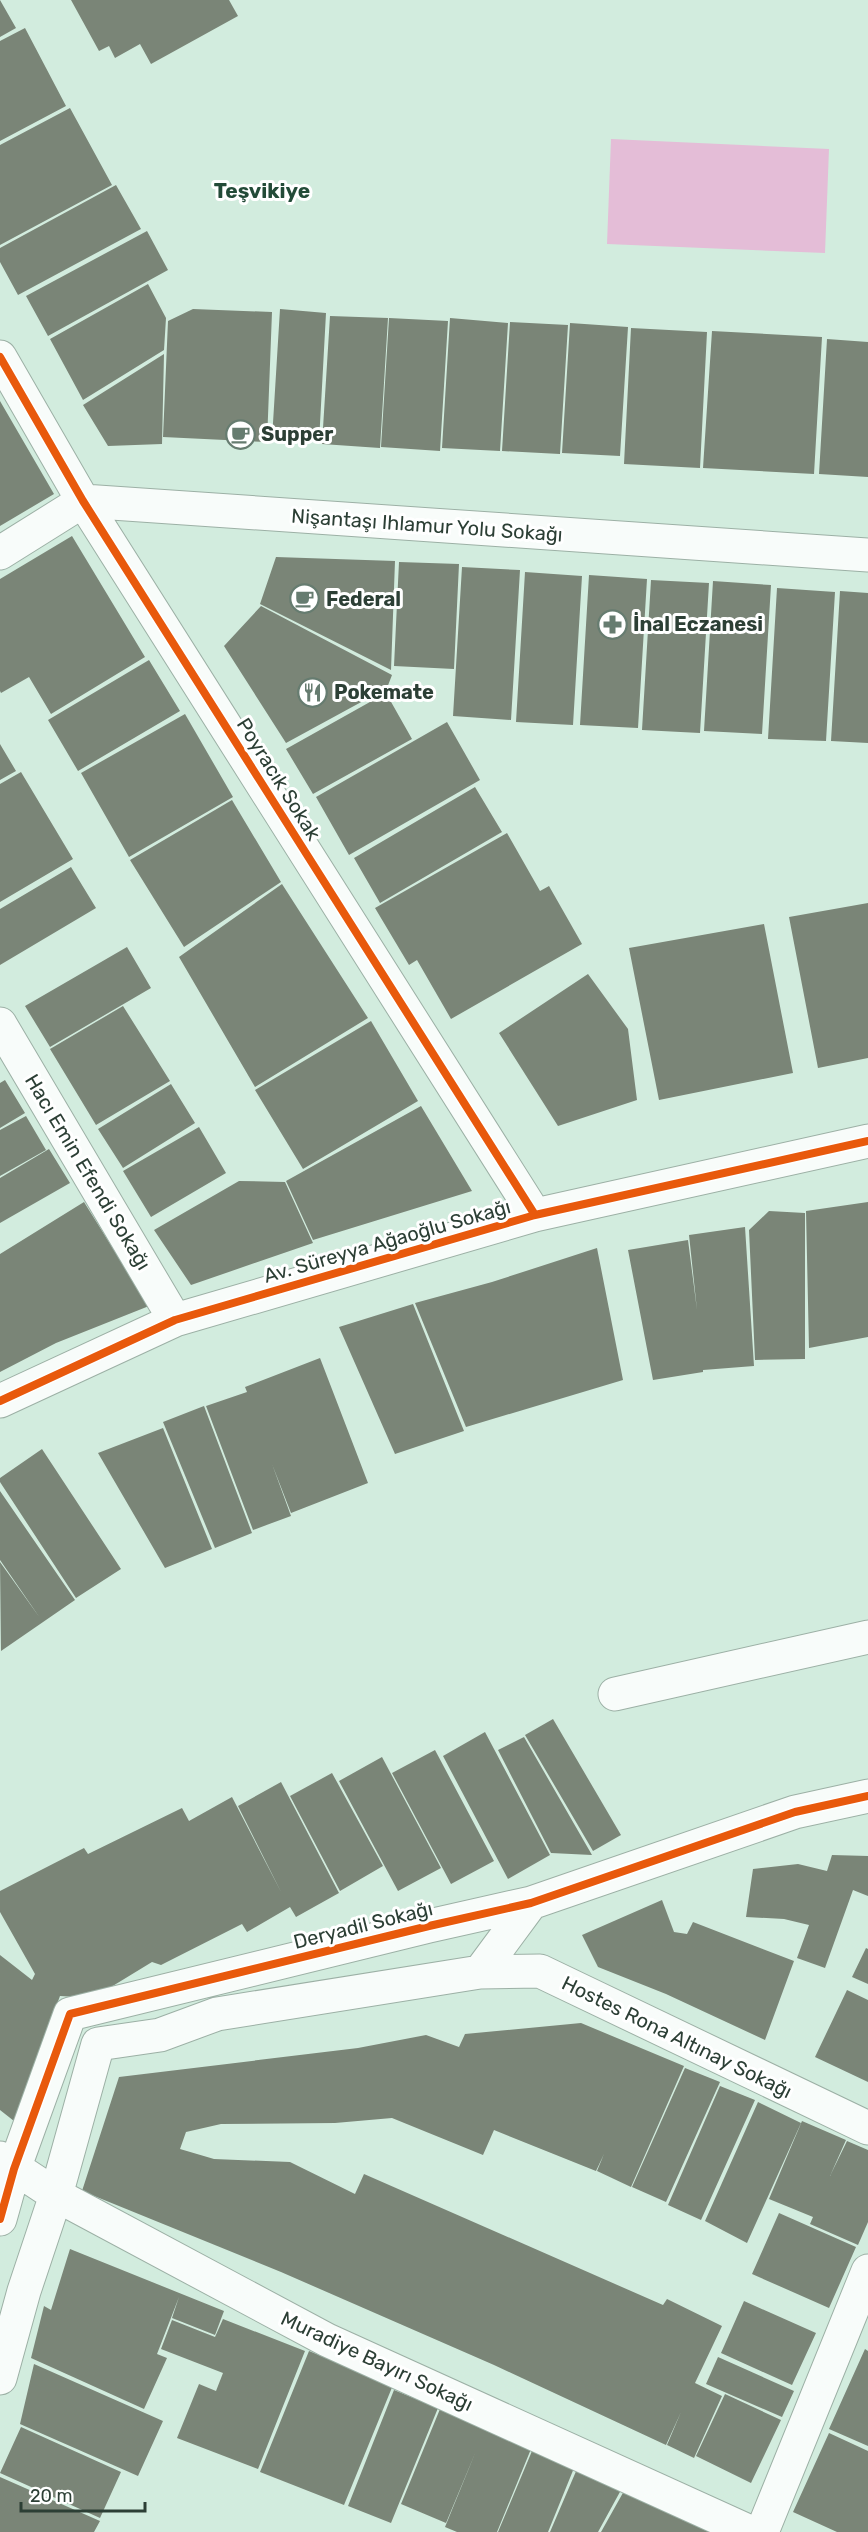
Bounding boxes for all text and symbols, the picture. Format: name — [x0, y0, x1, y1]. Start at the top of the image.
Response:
district label: Teşvikiye — [214, 178, 310, 203]
cafe icon: Supper — [224, 418, 256, 450]
place label: Supper — [261, 422, 333, 446]
street label: Nişantaşı Ihlamur Yolu Sokağı — [291, 504, 563, 546]
cafe icon: Federal — [289, 583, 321, 615]
place label: Federal — [326, 587, 401, 611]
pharmacy icon: İnal Eczanesi — [596, 608, 628, 640]
place label: İnal Eczanesi — [633, 612, 763, 636]
restaurant icon: Pokemate — [297, 676, 329, 708]
place label: Pokemate — [334, 680, 434, 704]
street label: Poyracık Sokak — [232, 713, 327, 845]
street label: Hacı Emin Efendi Sokağı — [20, 1070, 156, 1274]
street label: Av. Süreyya Ağaoğlu Sokağı — [261, 1194, 513, 1288]
street label: Deryadil Sokağı — [291, 1896, 435, 1954]
street label: Hostes Rona Altınay Sokağı — [558, 1971, 796, 2103]
street label: Muradiye Bayırı Sokağı — [277, 2306, 477, 2416]
scale bar — [21, 2475, 146, 2513]
text: 20 m — [30, 2485, 72, 2507]

